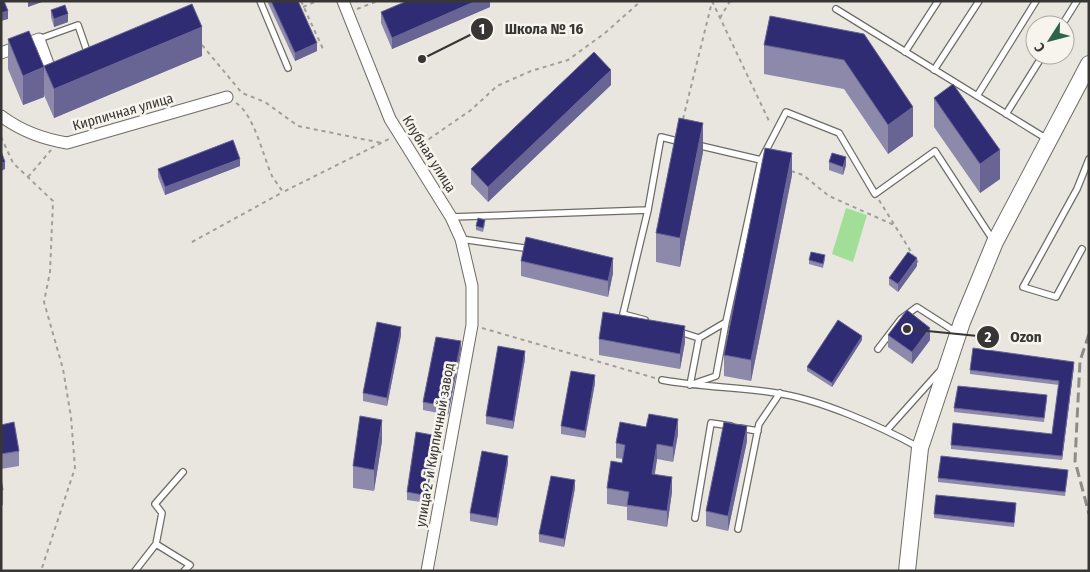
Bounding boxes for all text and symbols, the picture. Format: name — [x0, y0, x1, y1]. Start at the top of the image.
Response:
callout: Школа № 16 — [470, 14, 593, 44]
north arrow — [1025, 15, 1075, 65]
text: 1 — [479, 20, 485, 38]
text: Школа № 16 — [505, 20, 583, 38]
text: С — [1030, 39, 1049, 55]
street label: Кирпичная улица — [71, 89, 175, 134]
street label: Клубная улица — [399, 112, 460, 196]
callout: Ozon — [975, 322, 1051, 352]
text: 2 — [984, 328, 992, 346]
text: Ozon — [1010, 328, 1042, 346]
street label: улица 2-й Кирпичный завод — [412, 361, 458, 529]

